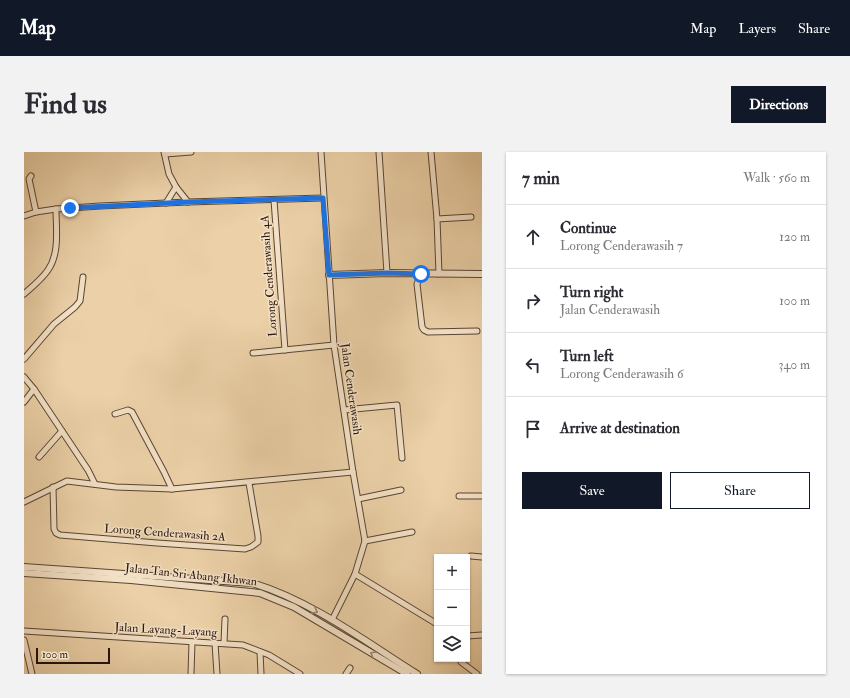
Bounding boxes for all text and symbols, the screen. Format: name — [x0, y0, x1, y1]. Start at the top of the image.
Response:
text: Map — [20, 16, 56, 40]
text: Map — [690, 20, 716, 37]
text: Layers — [738, 20, 776, 37]
text: Share — [798, 20, 830, 37]
button: Directions — [731, 86, 826, 123]
text: Find us — [24, 87, 107, 122]
text: 7 min — [522, 168, 560, 189]
text: Walk · 560 m — [743, 170, 810, 186]
route end — [61, 199, 79, 217]
street label: Lorong Cenderawasih 4A — [257, 214, 281, 337]
text: Continue — [560, 219, 616, 238]
icon: ahead — [522, 226, 544, 248]
text: 120 m — [779, 229, 810, 245]
text: Lorong Cenderawasih 7 — [560, 238, 683, 254]
route start — [412, 265, 430, 283]
text: Turn right — [560, 283, 623, 302]
icon: right — [522, 290, 544, 312]
text: 100 m — [779, 293, 810, 309]
text: Jalan Cenderawasih — [560, 302, 660, 318]
street label: Jalan Cenderawasih — [337, 341, 365, 436]
text: Turn left — [560, 347, 614, 366]
icon: left — [522, 354, 544, 376]
text: 340 m — [779, 357, 810, 373]
text: Lorong Cenderawasih 6 — [560, 366, 683, 382]
icon: arrive — [522, 418, 544, 440]
text: Arrive at destination — [560, 419, 680, 438]
button: Save — [522, 472, 662, 509]
button: Share — [670, 472, 810, 509]
street label: Lorong Cenderawasih 2A — [104, 521, 227, 545]
map controls — [434, 554, 470, 662]
button: + — [434, 554, 470, 590]
street label: Jalan Tan Sri Abang Ikhwan — [123, 561, 258, 589]
button: − — [434, 590, 470, 626]
one-way arrow — [311, 607, 318, 614]
street label: Jalan Layang-Layang — [113, 620, 219, 640]
button: layers — [434, 626, 470, 662]
scale bar — [36, 646, 110, 665]
text: 100 m — [42, 648, 68, 661]
one-way arrow — [370, 651, 377, 658]

